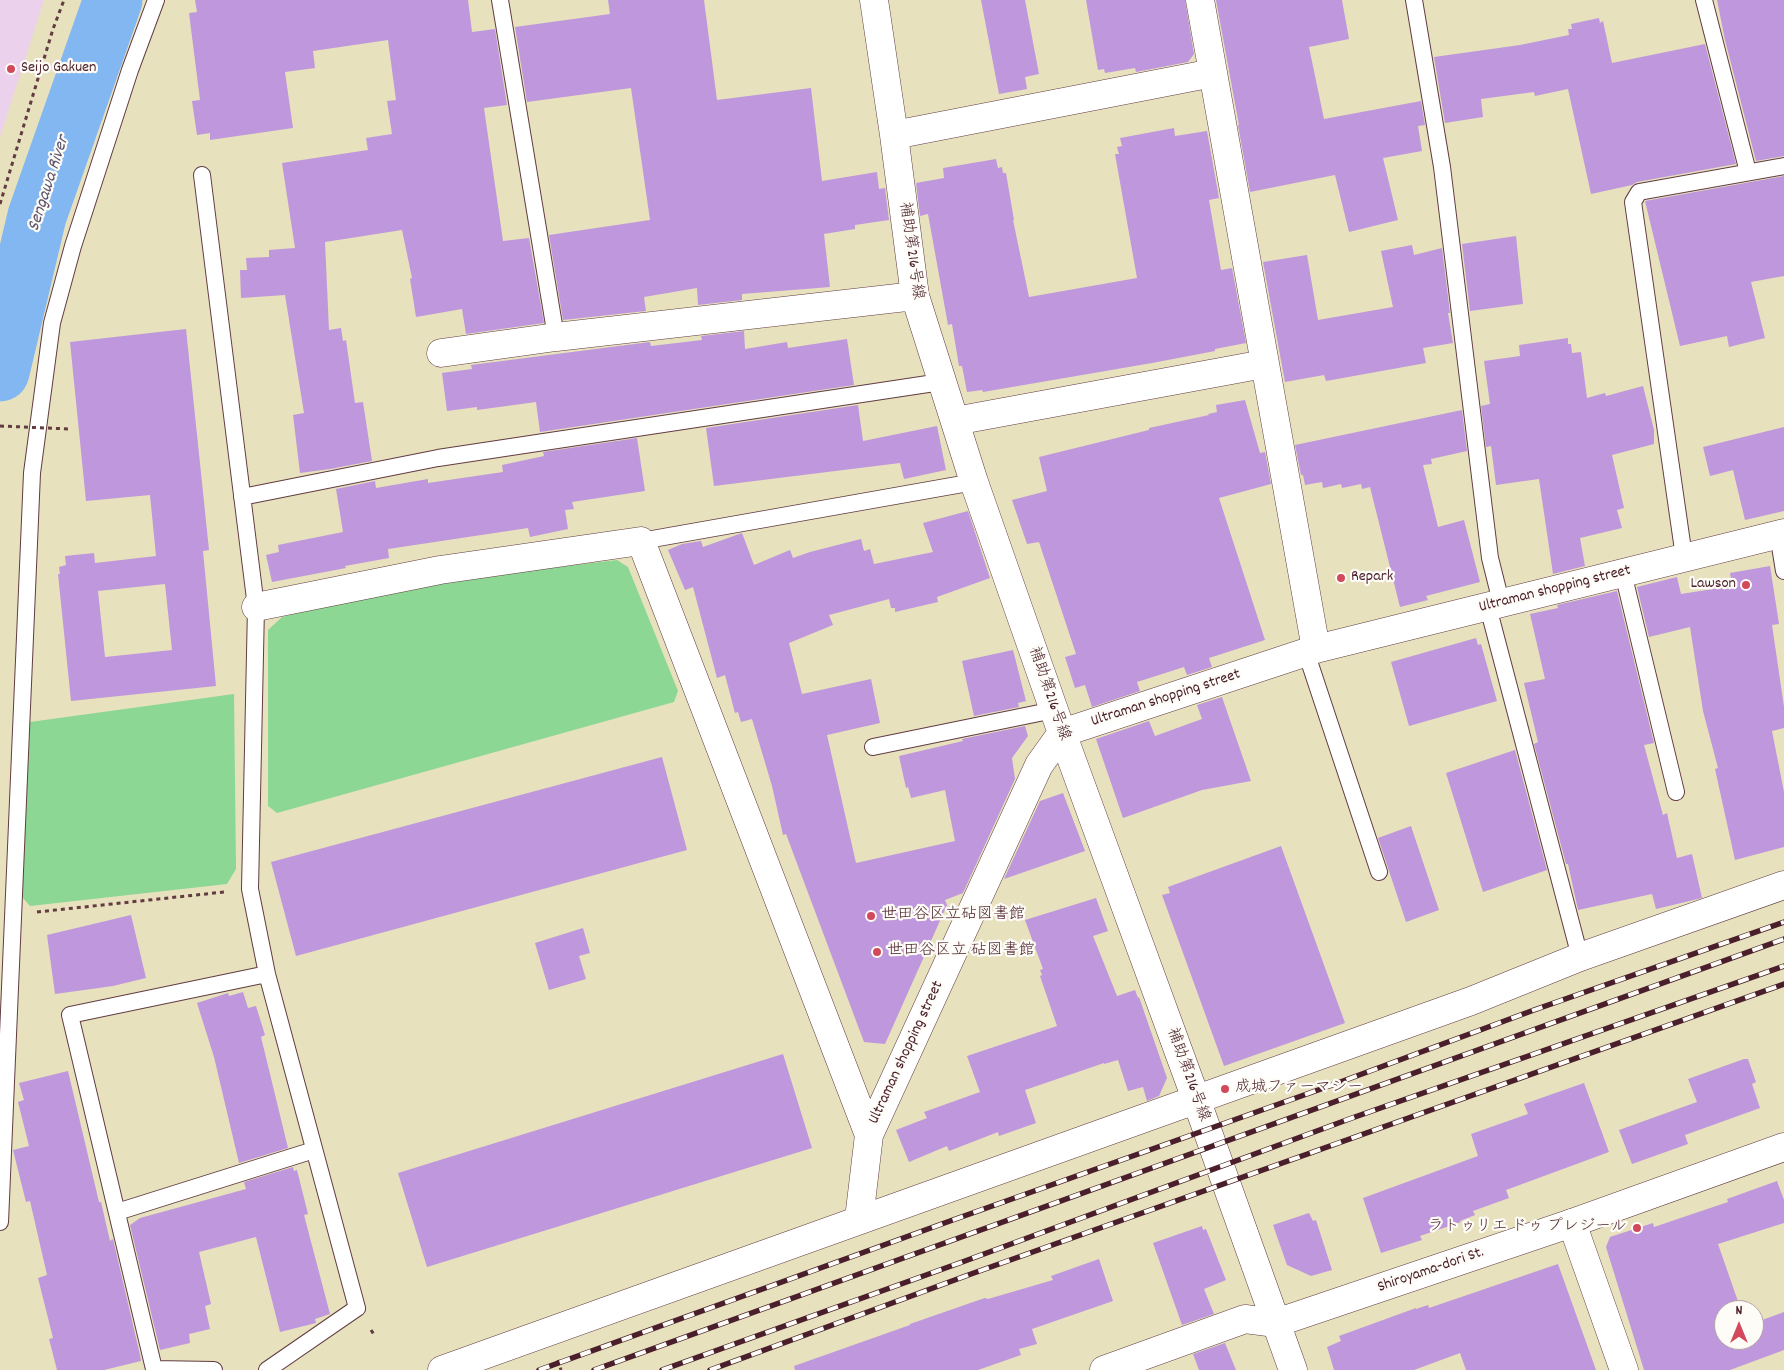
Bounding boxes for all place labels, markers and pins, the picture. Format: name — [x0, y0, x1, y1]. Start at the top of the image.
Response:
place label: Seijo Gakuen — [21, 59, 96, 79]
marker: Seijo Gakuen — [5, 63, 17, 75]
place label: Repark — [1351, 568, 1393, 588]
marker: Repark — [1335, 572, 1347, 584]
place label: Lawson — [1690, 575, 1736, 595]
marker: Lawson — [1740, 579, 1752, 591]
place label: 世田谷区立砧図書館 — [881, 906, 1025, 926]
marker: 世田谷区立砧図書館 — [865, 910, 877, 922]
place label: 世田谷区立 砧図書館 — [887, 942, 1035, 962]
marker: 世田谷区立 砧図書館 — [871, 946, 883, 958]
place label: 成城ファーマシー — [1235, 1079, 1363, 1099]
marker: 成城ファーマシー — [1219, 1083, 1231, 1095]
place label: ラトゥリエ ドゥ プレジール — [1428, 1218, 1627, 1238]
marker: ラトゥリエ ドゥ プレジール — [1631, 1222, 1643, 1234]

